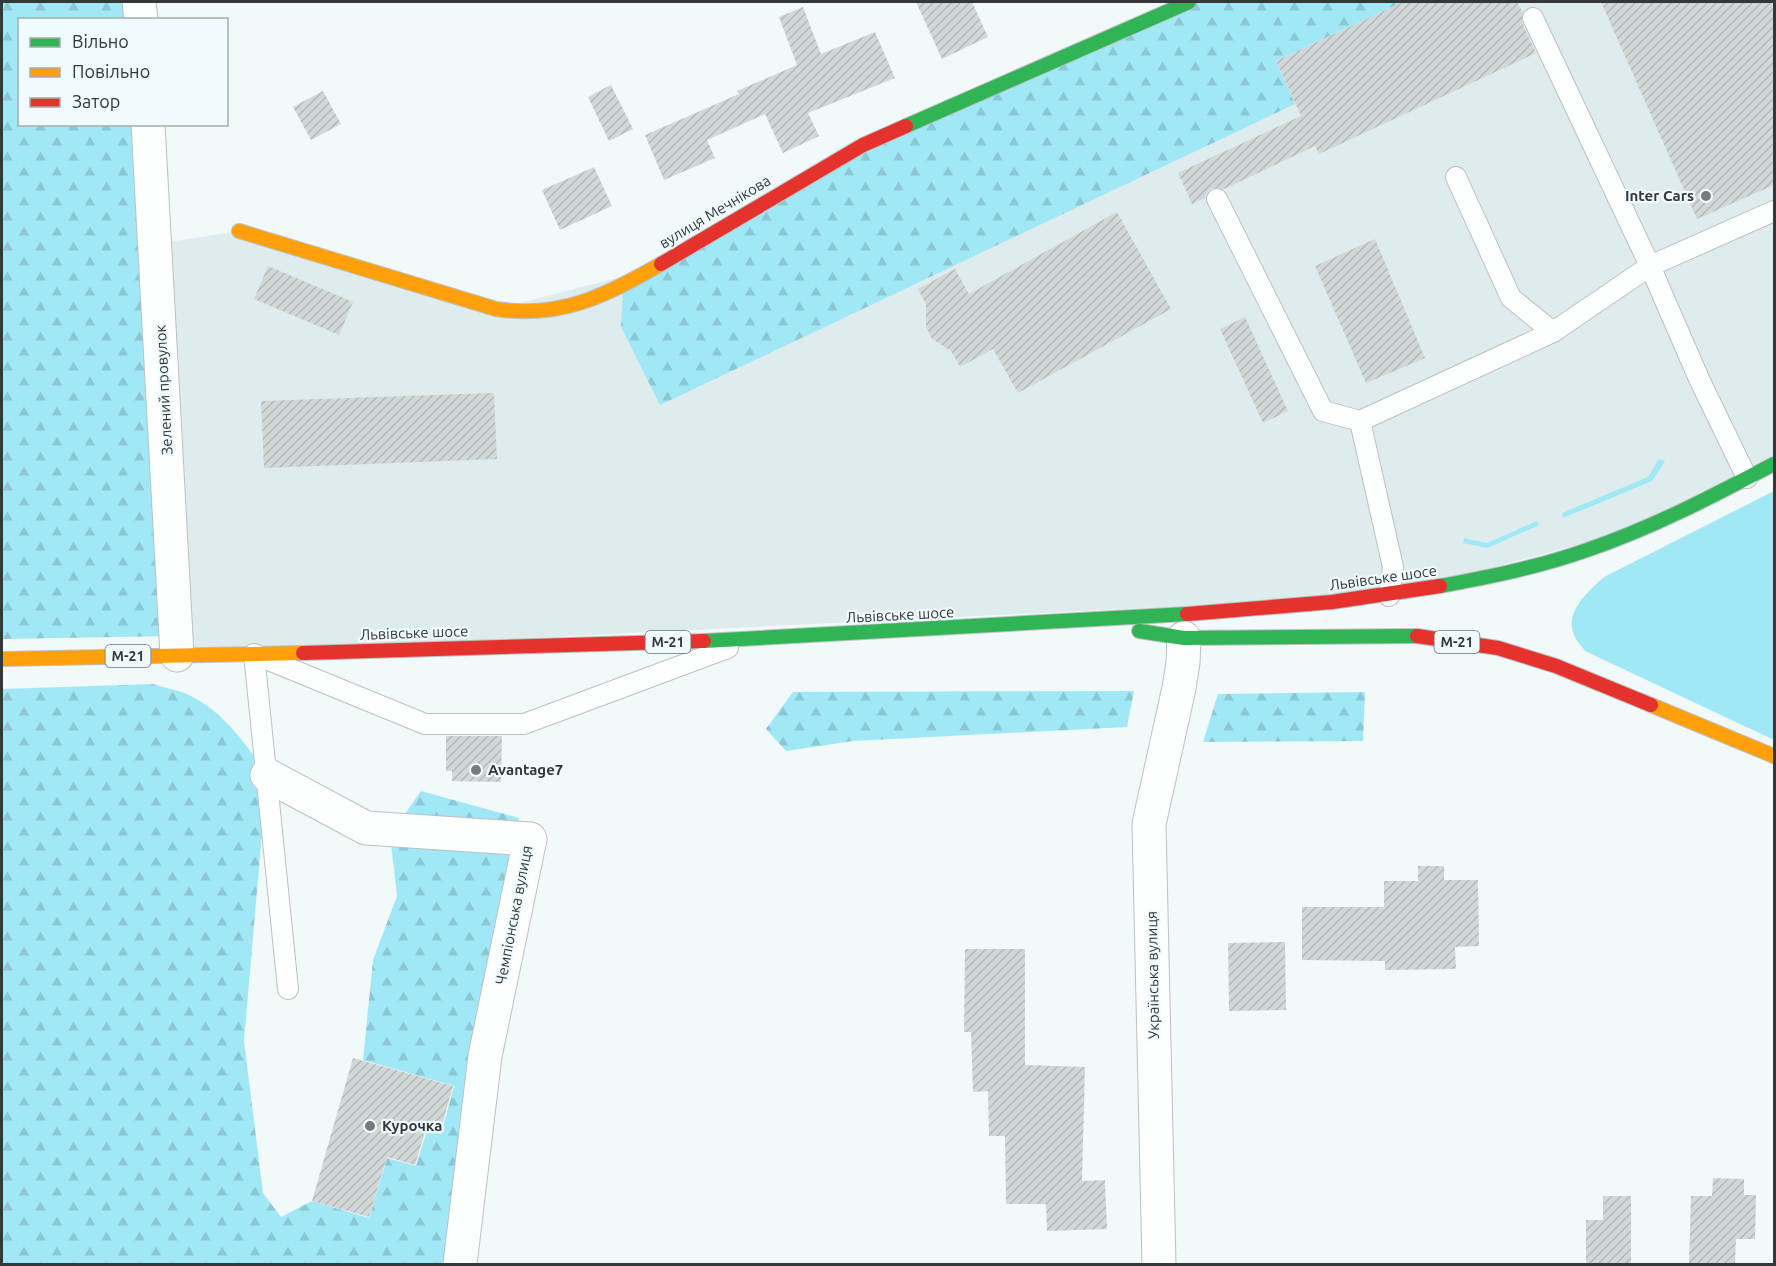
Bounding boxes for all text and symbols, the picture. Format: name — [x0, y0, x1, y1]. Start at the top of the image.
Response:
legend — [18, 18, 228, 126]
text: Вільно — [72, 31, 129, 51]
text: Повільно — [72, 61, 150, 81]
text: Затор — [72, 91, 120, 111]
street label: вулиця Мечнікова — [656, 172, 774, 252]
place label: Inter Cars — [1625, 187, 1694, 204]
marker: Inter Cars — [1699, 189, 1713, 203]
street label: Зелений провулок — [152, 324, 175, 456]
street label: Львівське шосе — [1328, 562, 1438, 593]
street label: Львівське шосе — [845, 603, 955, 626]
street label: Львівське шосе — [359, 622, 469, 643]
road number: М-21 — [646, 631, 690, 653]
road number: М-21 — [1434, 631, 1480, 653]
road number: М-21 — [106, 645, 150, 667]
place label: Avantage7 — [488, 761, 563, 778]
marker: Avantage7 — [469, 763, 483, 777]
street label: Чемпіонська вулиця — [492, 844, 535, 986]
street label: Українська вулиця — [1143, 911, 1162, 1039]
place label: Курочка — [382, 1117, 442, 1134]
marker: Курочка — [363, 1119, 377, 1133]

